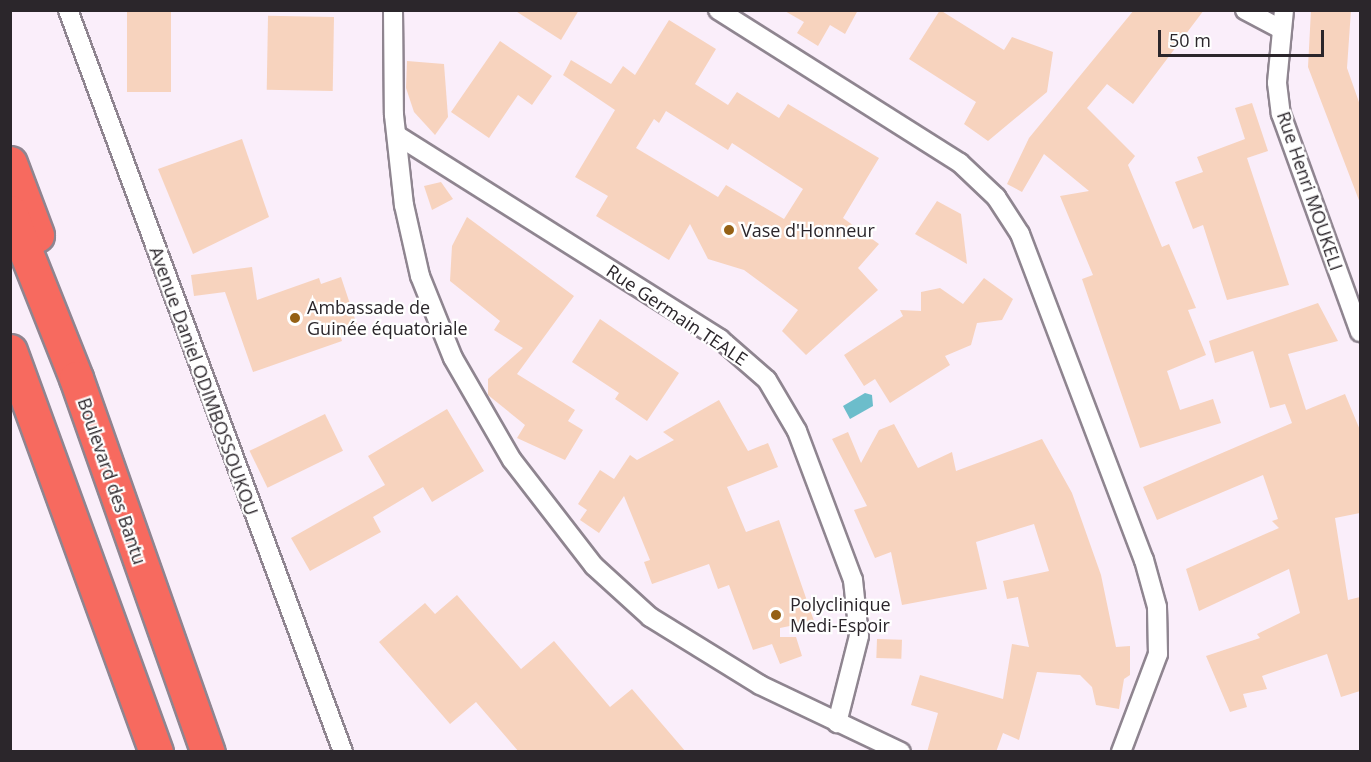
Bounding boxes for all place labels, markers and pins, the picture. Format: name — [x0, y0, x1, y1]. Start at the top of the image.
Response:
place label: Vase d'Honneur — [741, 219, 875, 241]
marker: Vase d'Honneur — [722, 223, 736, 237]
place label: Ambassade de Guinée équatoriale — [307, 297, 468, 340]
marker: Ambassade de Guinée équatoriale — [288, 311, 302, 325]
place label: Polyclinique Medi-Espoir — [790, 594, 891, 636]
marker: Polyclinique Medi-Espoir — [767, 606, 785, 624]

